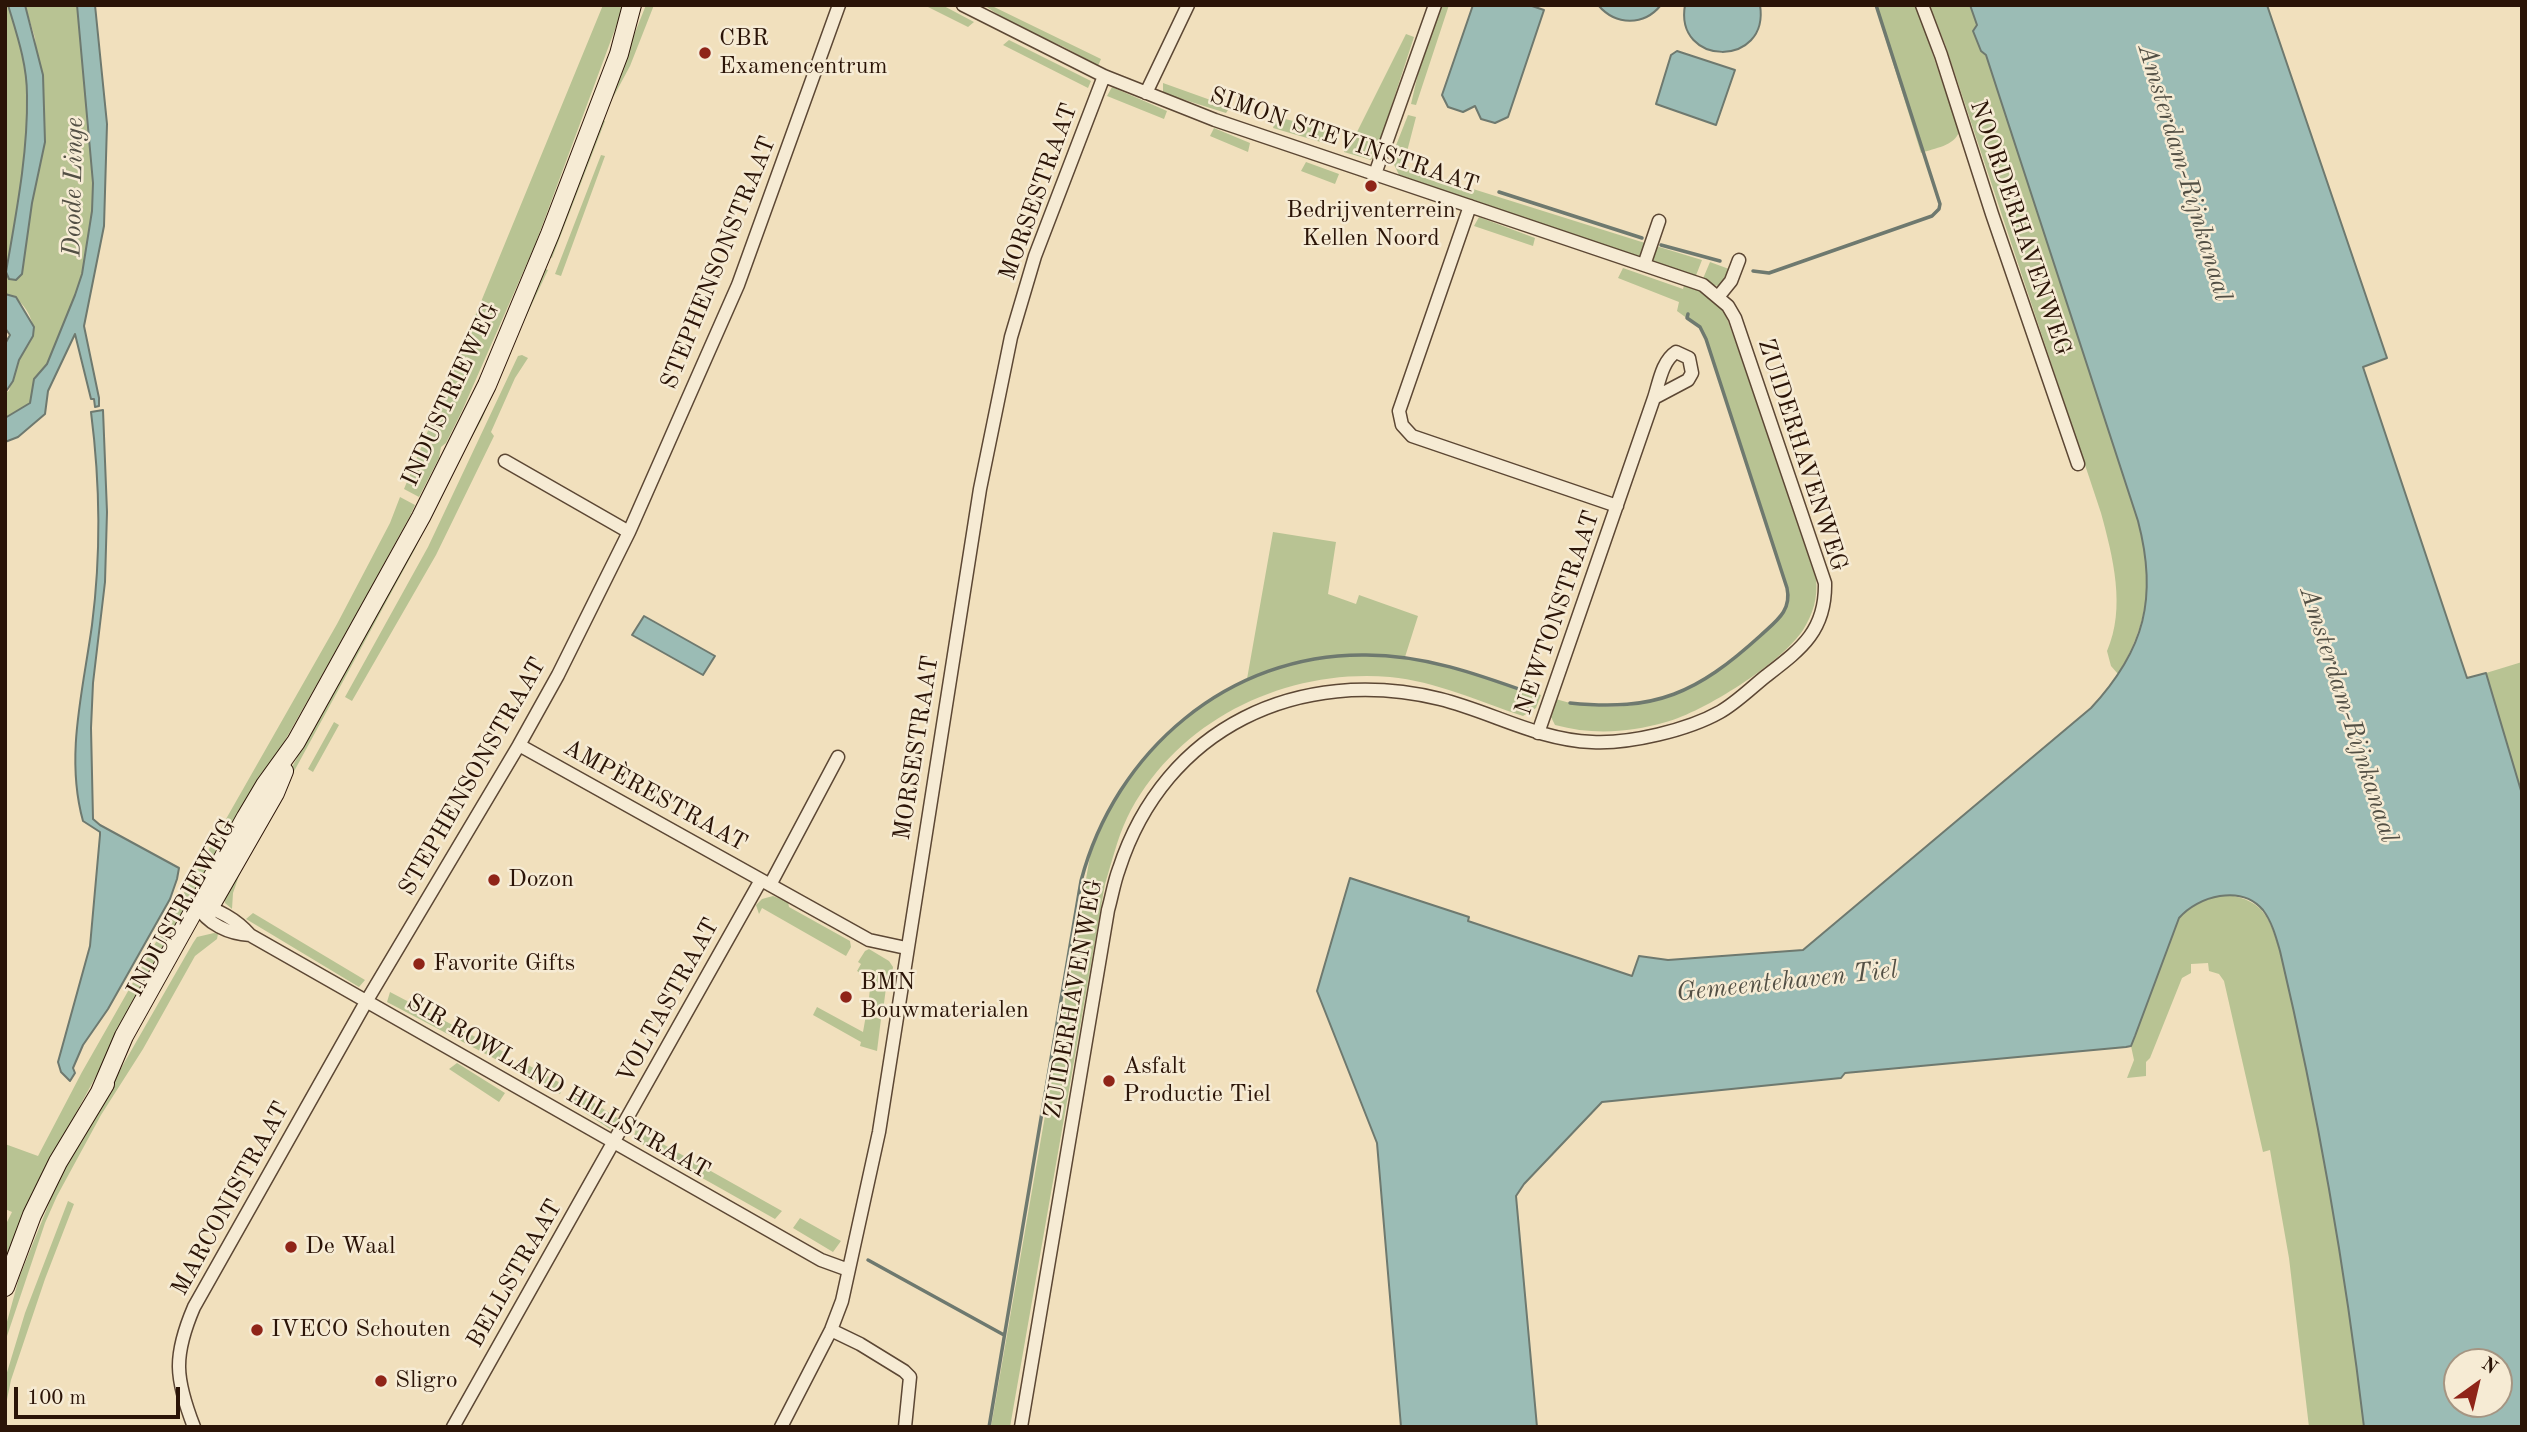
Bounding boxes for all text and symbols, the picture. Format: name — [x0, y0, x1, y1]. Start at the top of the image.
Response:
place label: CBR Examencentrum — [719, 25, 888, 81]
water label: Amsterdam-Rijnkanaal — [2130, 41, 2238, 305]
marker: CBR Examencentrum — [697, 45, 713, 61]
street label: SIMON STEVINSTRAAT — [1206, 81, 1482, 201]
street label: NOORDERHAVENWEG — [1963, 97, 2077, 359]
street label: MORSESTRAAT — [994, 99, 1084, 285]
water label: Doode Linge — [57, 117, 91, 257]
street label: STEPHENSONSTRAAT — [655, 132, 783, 394]
marker: Bedrijventerrein Kellen Noord — [1363, 178, 1379, 194]
place label: Bedrijventerrein Kellen Noord — [1286, 197, 1456, 253]
street label: INDUSTRIEWEG — [396, 299, 506, 491]
street label: ZUIDERHAVENWEG — [1751, 335, 1853, 575]
street label: NEWTONSTRAAT — [1510, 507, 1606, 719]
water label: Amsterdam-Rijnkanaal — [2292, 583, 2404, 847]
street label: STEPHENSONSTRAAT — [393, 653, 553, 901]
street label: MORSESTRAAT — [888, 654, 946, 842]
street label: AMPÈRESTRAAT — [558, 733, 752, 859]
street label: INDUSTRIEWEG — [121, 814, 243, 1002]
place label: Dozon — [508, 866, 574, 894]
marker: Dozon — [486, 872, 502, 888]
street label: ZUIDERHAVENWEG — [1039, 877, 1109, 1121]
street label: VOLTASTRAAT — [612, 913, 726, 1089]
place label: Favorite Gifts — [433, 950, 575, 978]
water label: Gemeentehaven Tiel — [1675, 955, 1899, 1009]
marker: Favorite Gifts — [411, 956, 427, 972]
place label: BMN Bouwmaterialen — [860, 969, 1029, 1025]
street label: SIR ROWLAND HILLSTRAAT — [401, 988, 715, 1186]
marker: BMN Bouwmaterialen — [838, 989, 854, 1005]
place label: Asfalt Productie Tiel — [1123, 1053, 1271, 1109]
marker: Asfalt Productie Tiel — [1101, 1073, 1117, 1089]
street label: MARCONISTRAAT — [166, 1097, 296, 1301]
street label: BELLSTRAAT — [461, 1195, 569, 1353]
place label: De Waal — [305, 1233, 395, 1261]
marker: De Waal — [283, 1239, 299, 1255]
place label: IVECO Schouten — [271, 1316, 451, 1344]
marker: IVECO Schouten — [249, 1322, 265, 1338]
north arrow — [2443, 1348, 2513, 1418]
text: N — [2478, 1355, 2500, 1379]
place label: Sligro — [395, 1367, 458, 1395]
scale bar — [18, 1372, 184, 1416]
marker: Sligro — [373, 1373, 389, 1389]
text: 100 m — [27, 1388, 86, 1409]

